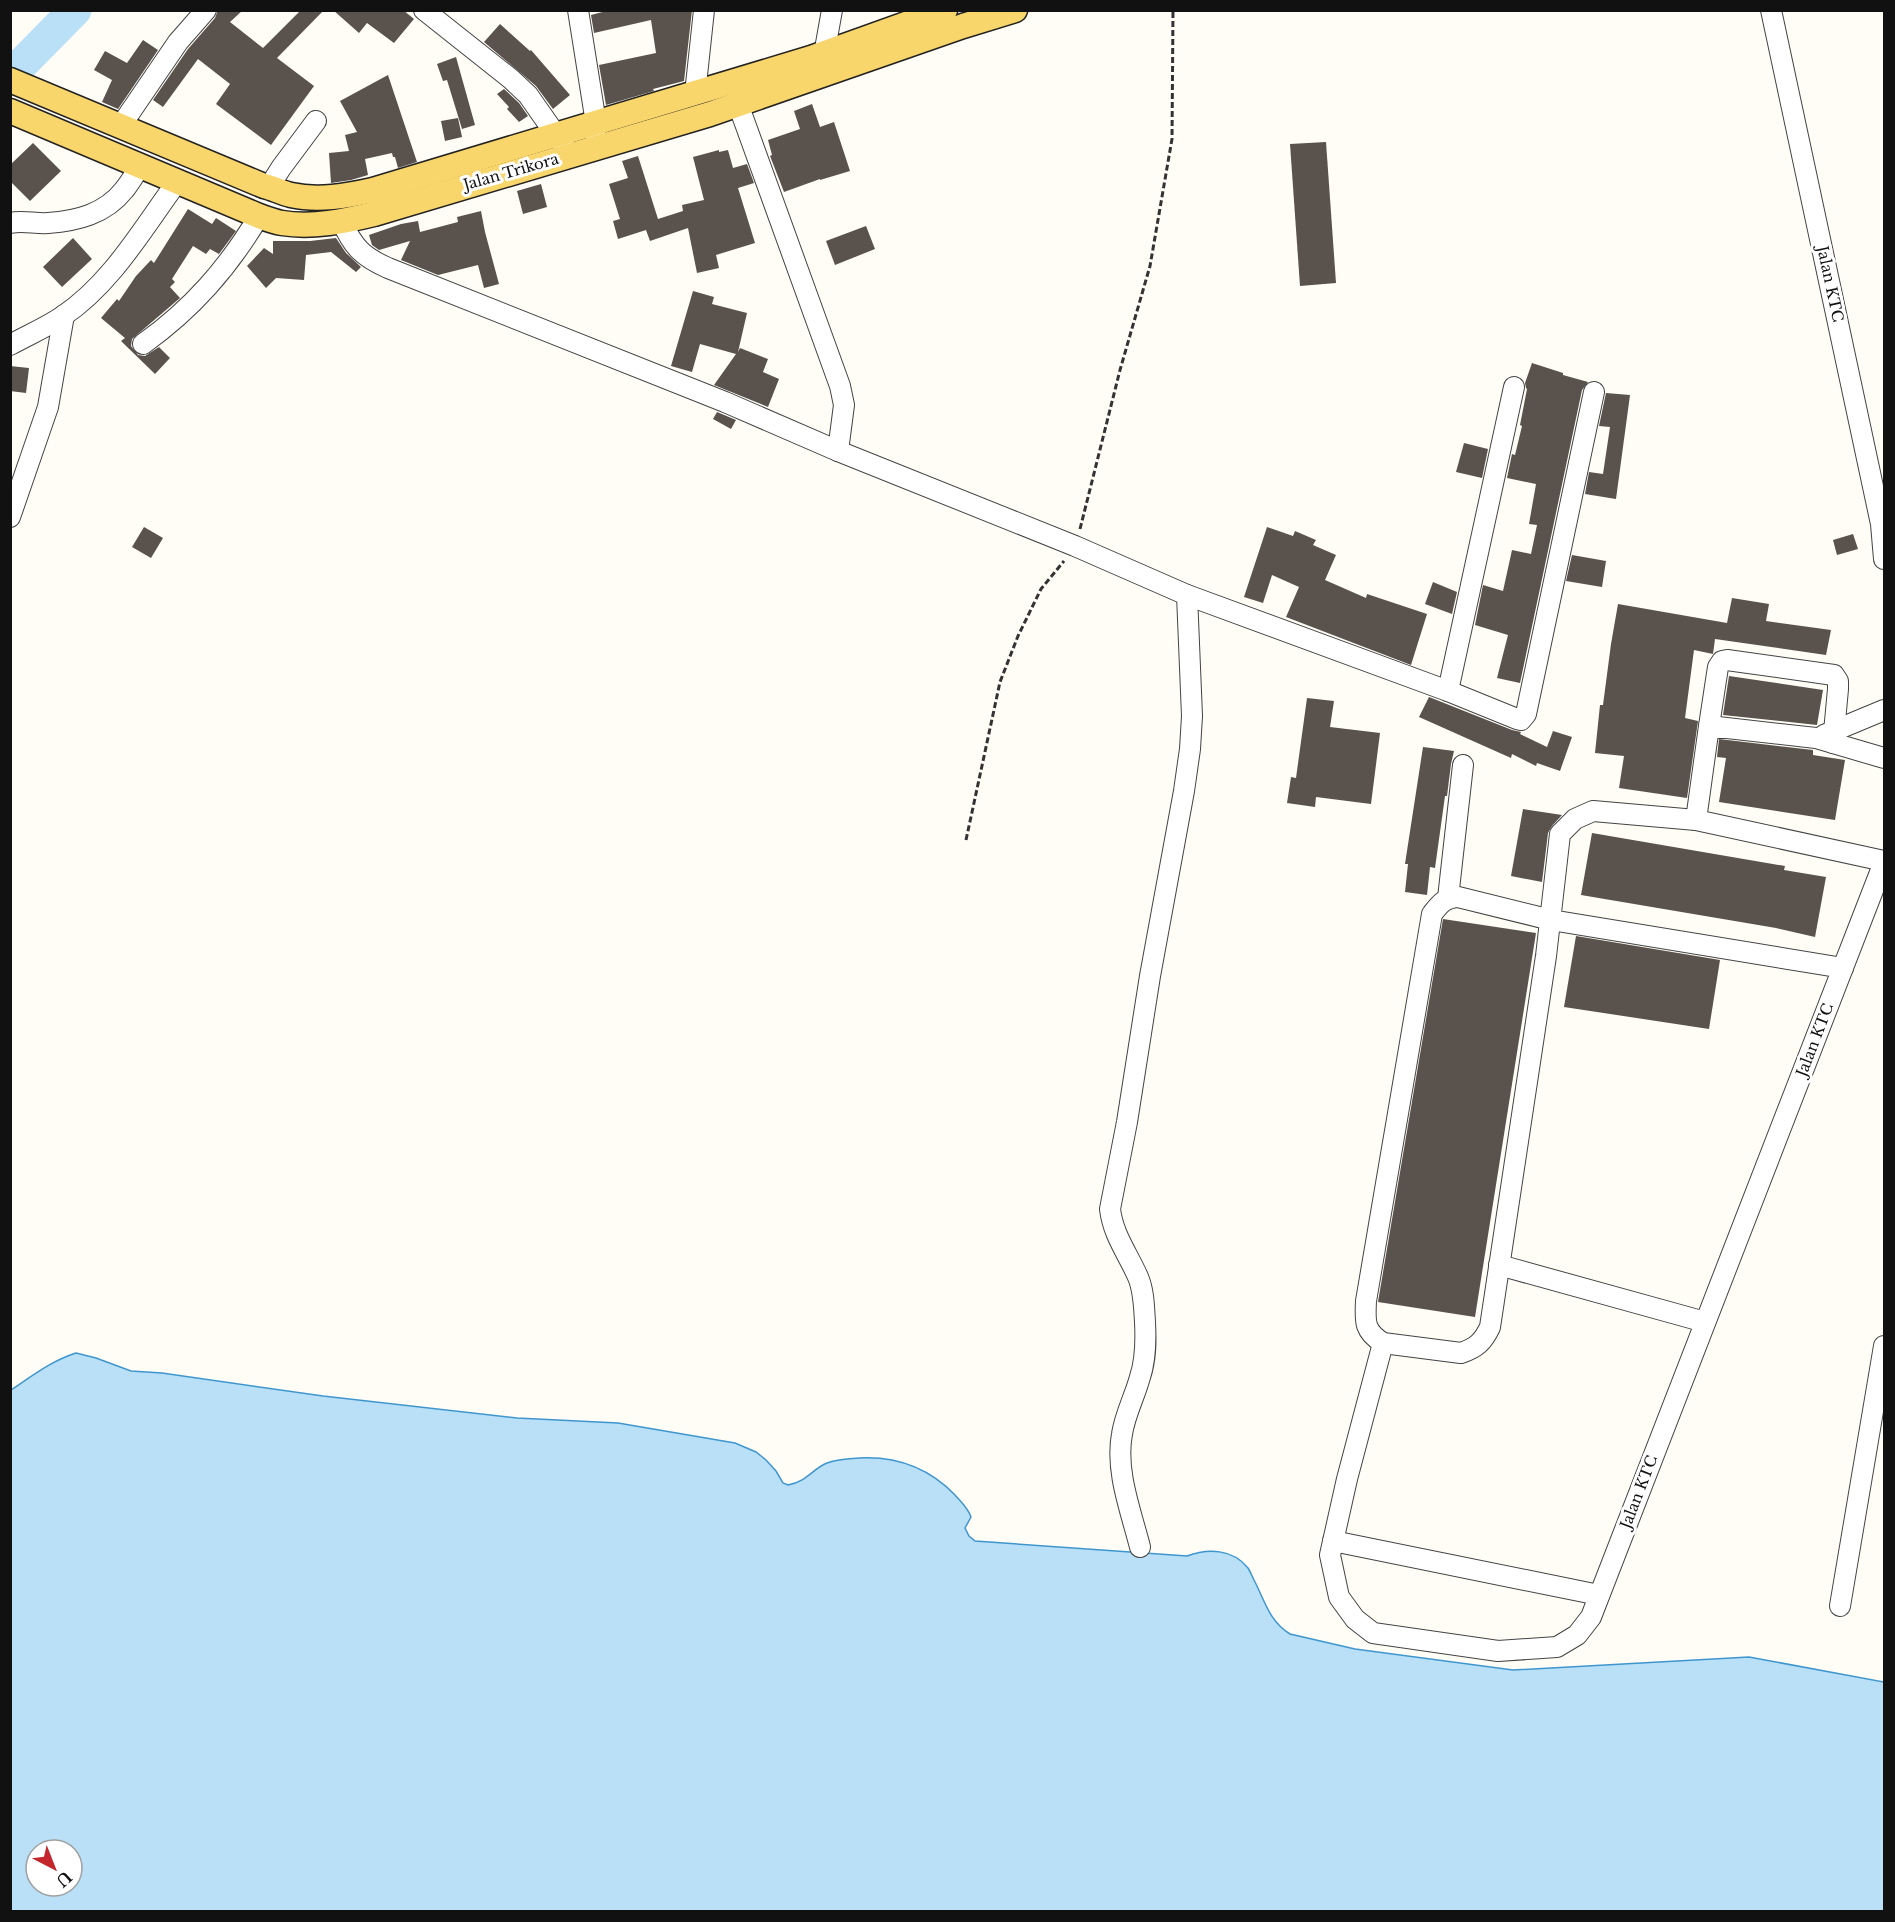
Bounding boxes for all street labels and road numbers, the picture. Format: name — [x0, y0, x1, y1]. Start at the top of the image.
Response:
street label: Jalan Trikora — [459, 149, 561, 195]
street label: Jalan KTC — [1813, 242, 1848, 324]
street label: Jalan KTC — [1791, 1000, 1837, 1081]
street label: Jalan KTC — [1615, 1452, 1661, 1533]

